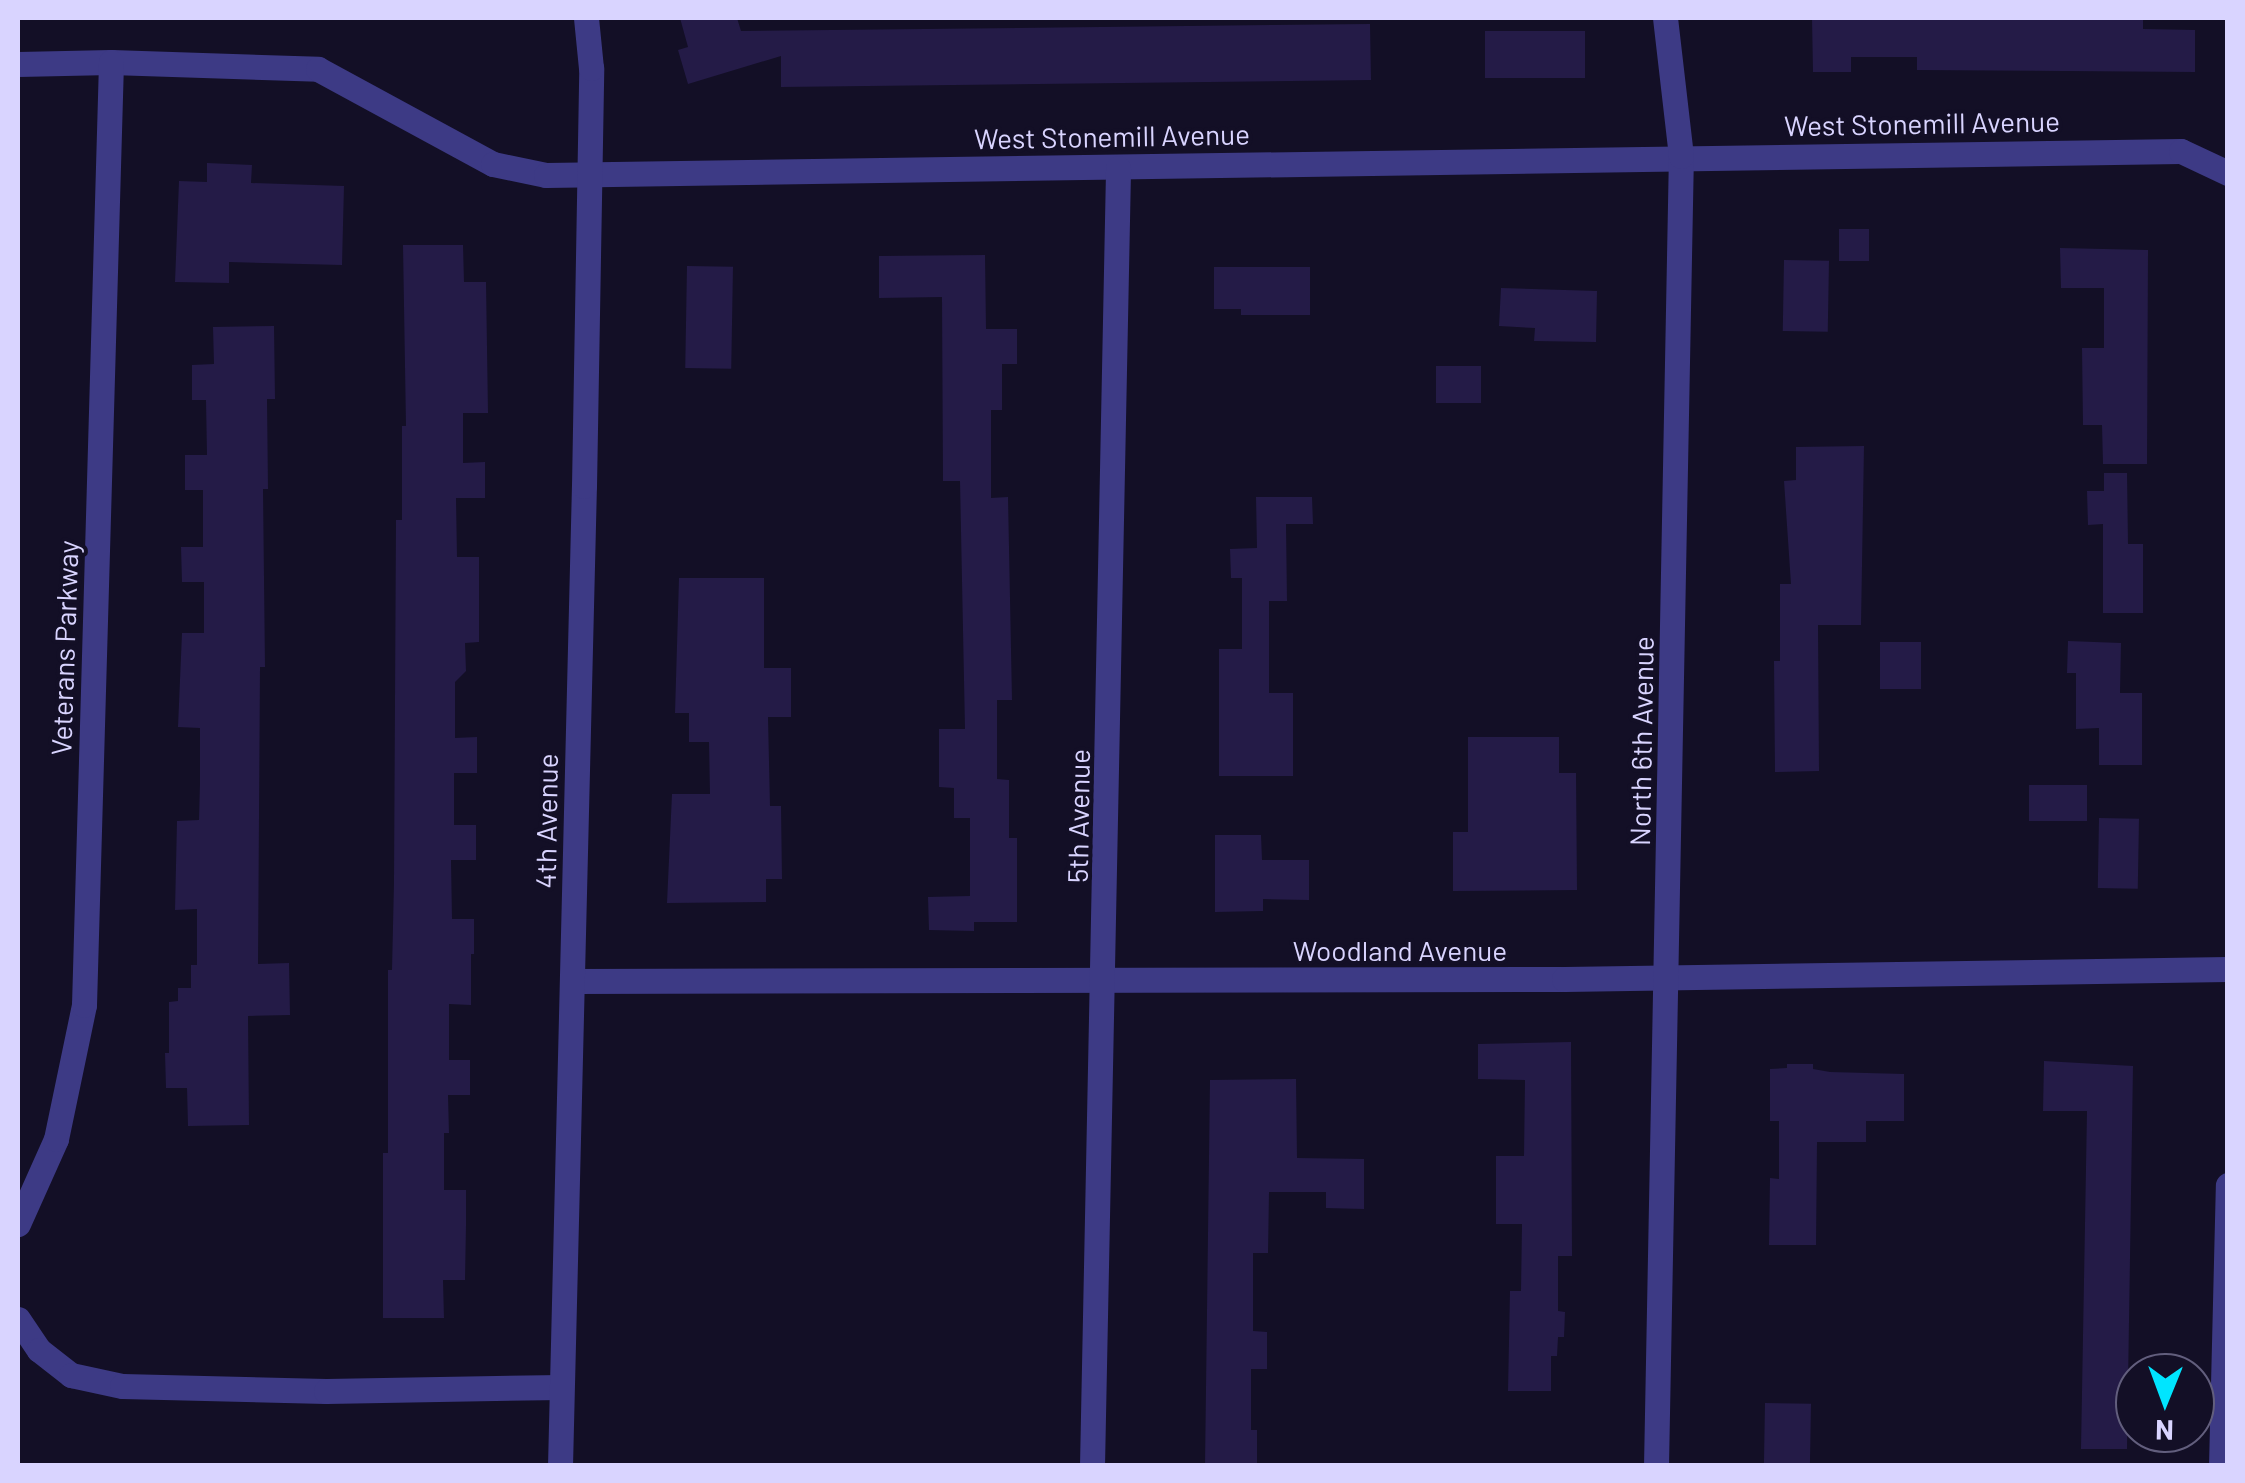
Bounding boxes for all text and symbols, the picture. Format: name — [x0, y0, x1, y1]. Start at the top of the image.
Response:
street label: West Stonemill Avenue — [1784, 104, 2060, 142]
street label: West Stonemill Avenue — [974, 117, 1250, 155]
street label: Veterans Parkway — [43, 540, 85, 756]
street label: North 6th Avenue — [1622, 636, 1660, 846]
street label: 5th Avenue — [1060, 749, 1096, 883]
street label: 4th Avenue — [528, 753, 564, 889]
street label: Woodland Avenue — [1293, 933, 1507, 967]
north arrow — [2115, 1353, 2215, 1453]
text: N — [2155, 1414, 2174, 1448]

